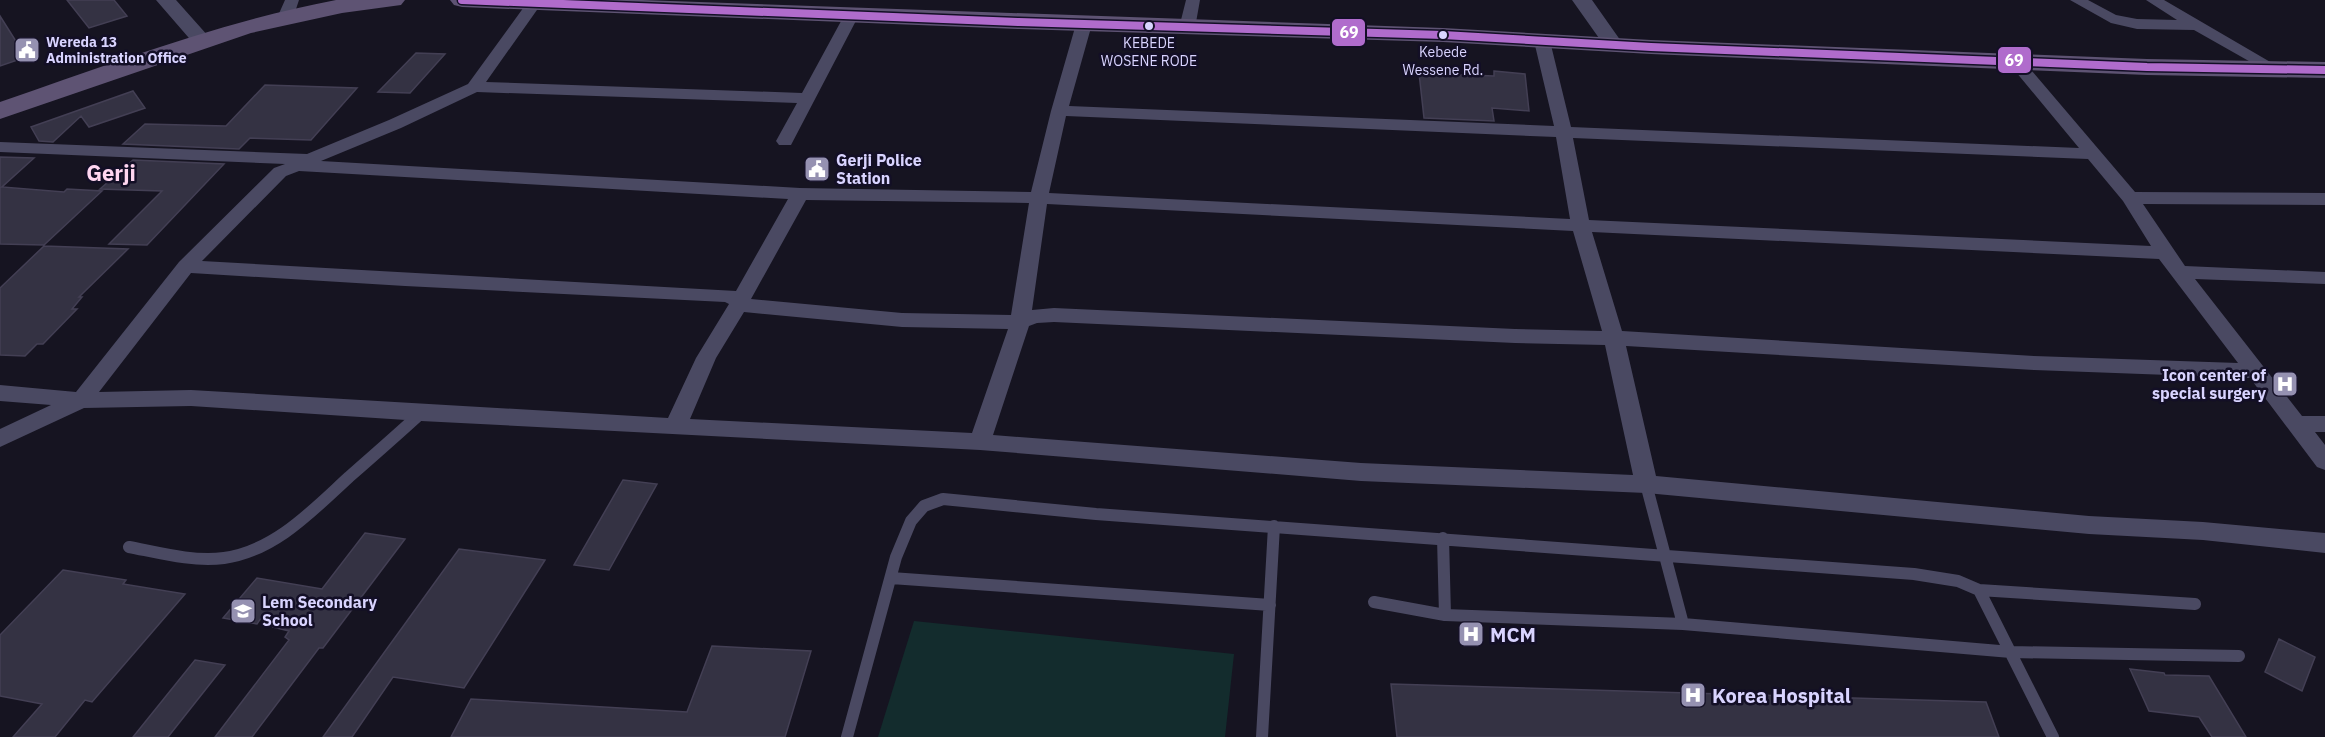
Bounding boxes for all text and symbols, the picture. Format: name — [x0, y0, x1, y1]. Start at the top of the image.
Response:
line badge: 69 — [1331, 18, 1366, 47]
marker: KEBEDE WOSENE RODE — [1143, 20, 1155, 32]
text: 69 — [1339, 22, 1359, 42]
marker: Kebede Wessene Rd. — [1437, 29, 1449, 41]
place label: Wereda 13 Administration Office — [46, 33, 187, 67]
place label: KEBEDE WOSENE RODE — [1101, 34, 1197, 70]
public building icon: Wereda 13 Administration Office — [12, 35, 42, 65]
place label: Kebede Wessene Rd. — [1403, 43, 1483, 79]
line badge: 69 — [1997, 46, 2032, 74]
text: 69 — [2004, 50, 2024, 70]
place label: Gerji Police Station — [836, 150, 922, 188]
public building icon: Gerji Police Station — [802, 154, 832, 184]
district label: Gerji — [86, 158, 136, 187]
place label: Icon center of special surgery — [2152, 365, 2266, 403]
hospital icon: Icon center of special surgery — [2270, 369, 2300, 399]
place label: Lem Secondary School — [262, 592, 378, 630]
school or university icon: Lem Secondary School — [228, 596, 258, 626]
hospital icon: MCM — [1456, 619, 1486, 649]
place label: MCM — [1490, 621, 1536, 648]
hospital icon: Korea Hospital — [1678, 680, 1708, 710]
place label: Korea Hospital — [1712, 682, 1851, 709]

